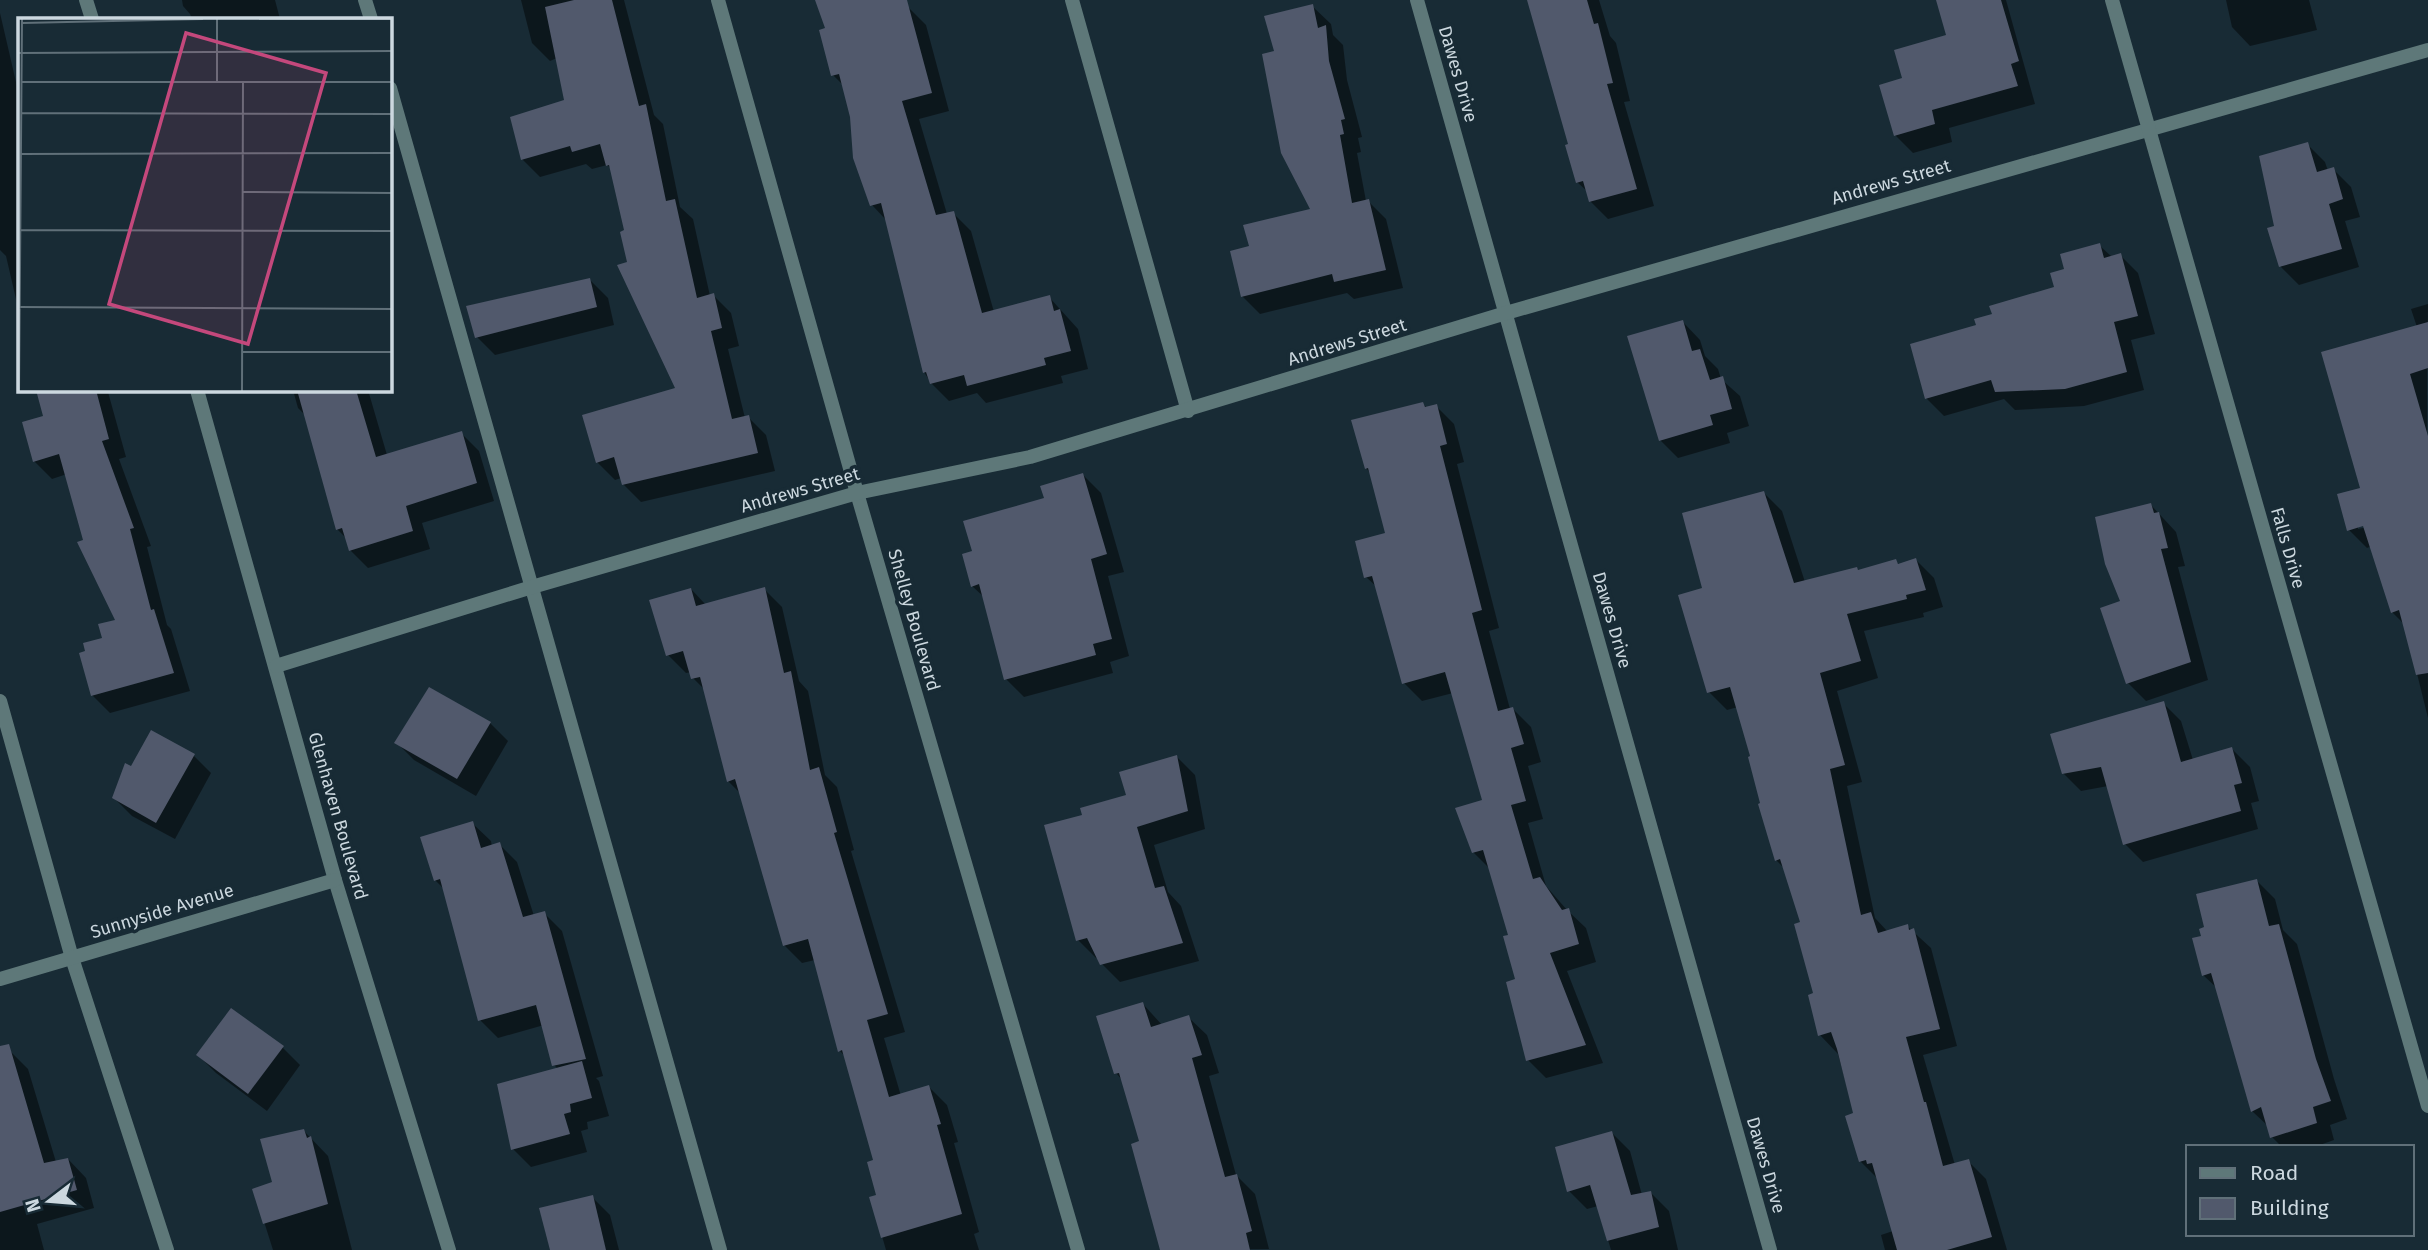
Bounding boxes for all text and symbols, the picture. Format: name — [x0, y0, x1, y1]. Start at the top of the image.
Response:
inset map — [18, 18, 392, 392]
street label: Dawes Drive — [1434, 23, 1482, 125]
street label: Andrews Street — [1829, 154, 1954, 209]
street label: Andrews Street — [1285, 313, 1409, 370]
street label: Andrews Street — [738, 462, 863, 517]
street label: Falls Drive — [2266, 505, 2310, 591]
street label: Shelley Boulevard — [883, 547, 945, 693]
street label: Dawes Drive — [1588, 569, 1636, 671]
street label: Glenhaven Boulevard — [304, 730, 372, 902]
street label: Sunnyside Avenue — [88, 879, 236, 943]
street label: Dawes Drive — [1742, 1114, 1790, 1216]
legend — [2186, 1145, 2414, 1236]
text: Road — [2250, 1160, 2298, 1186]
north arrow — [14, 1166, 84, 1236]
text: Building — [2250, 1195, 2329, 1221]
text: N — [20, 1196, 46, 1215]

